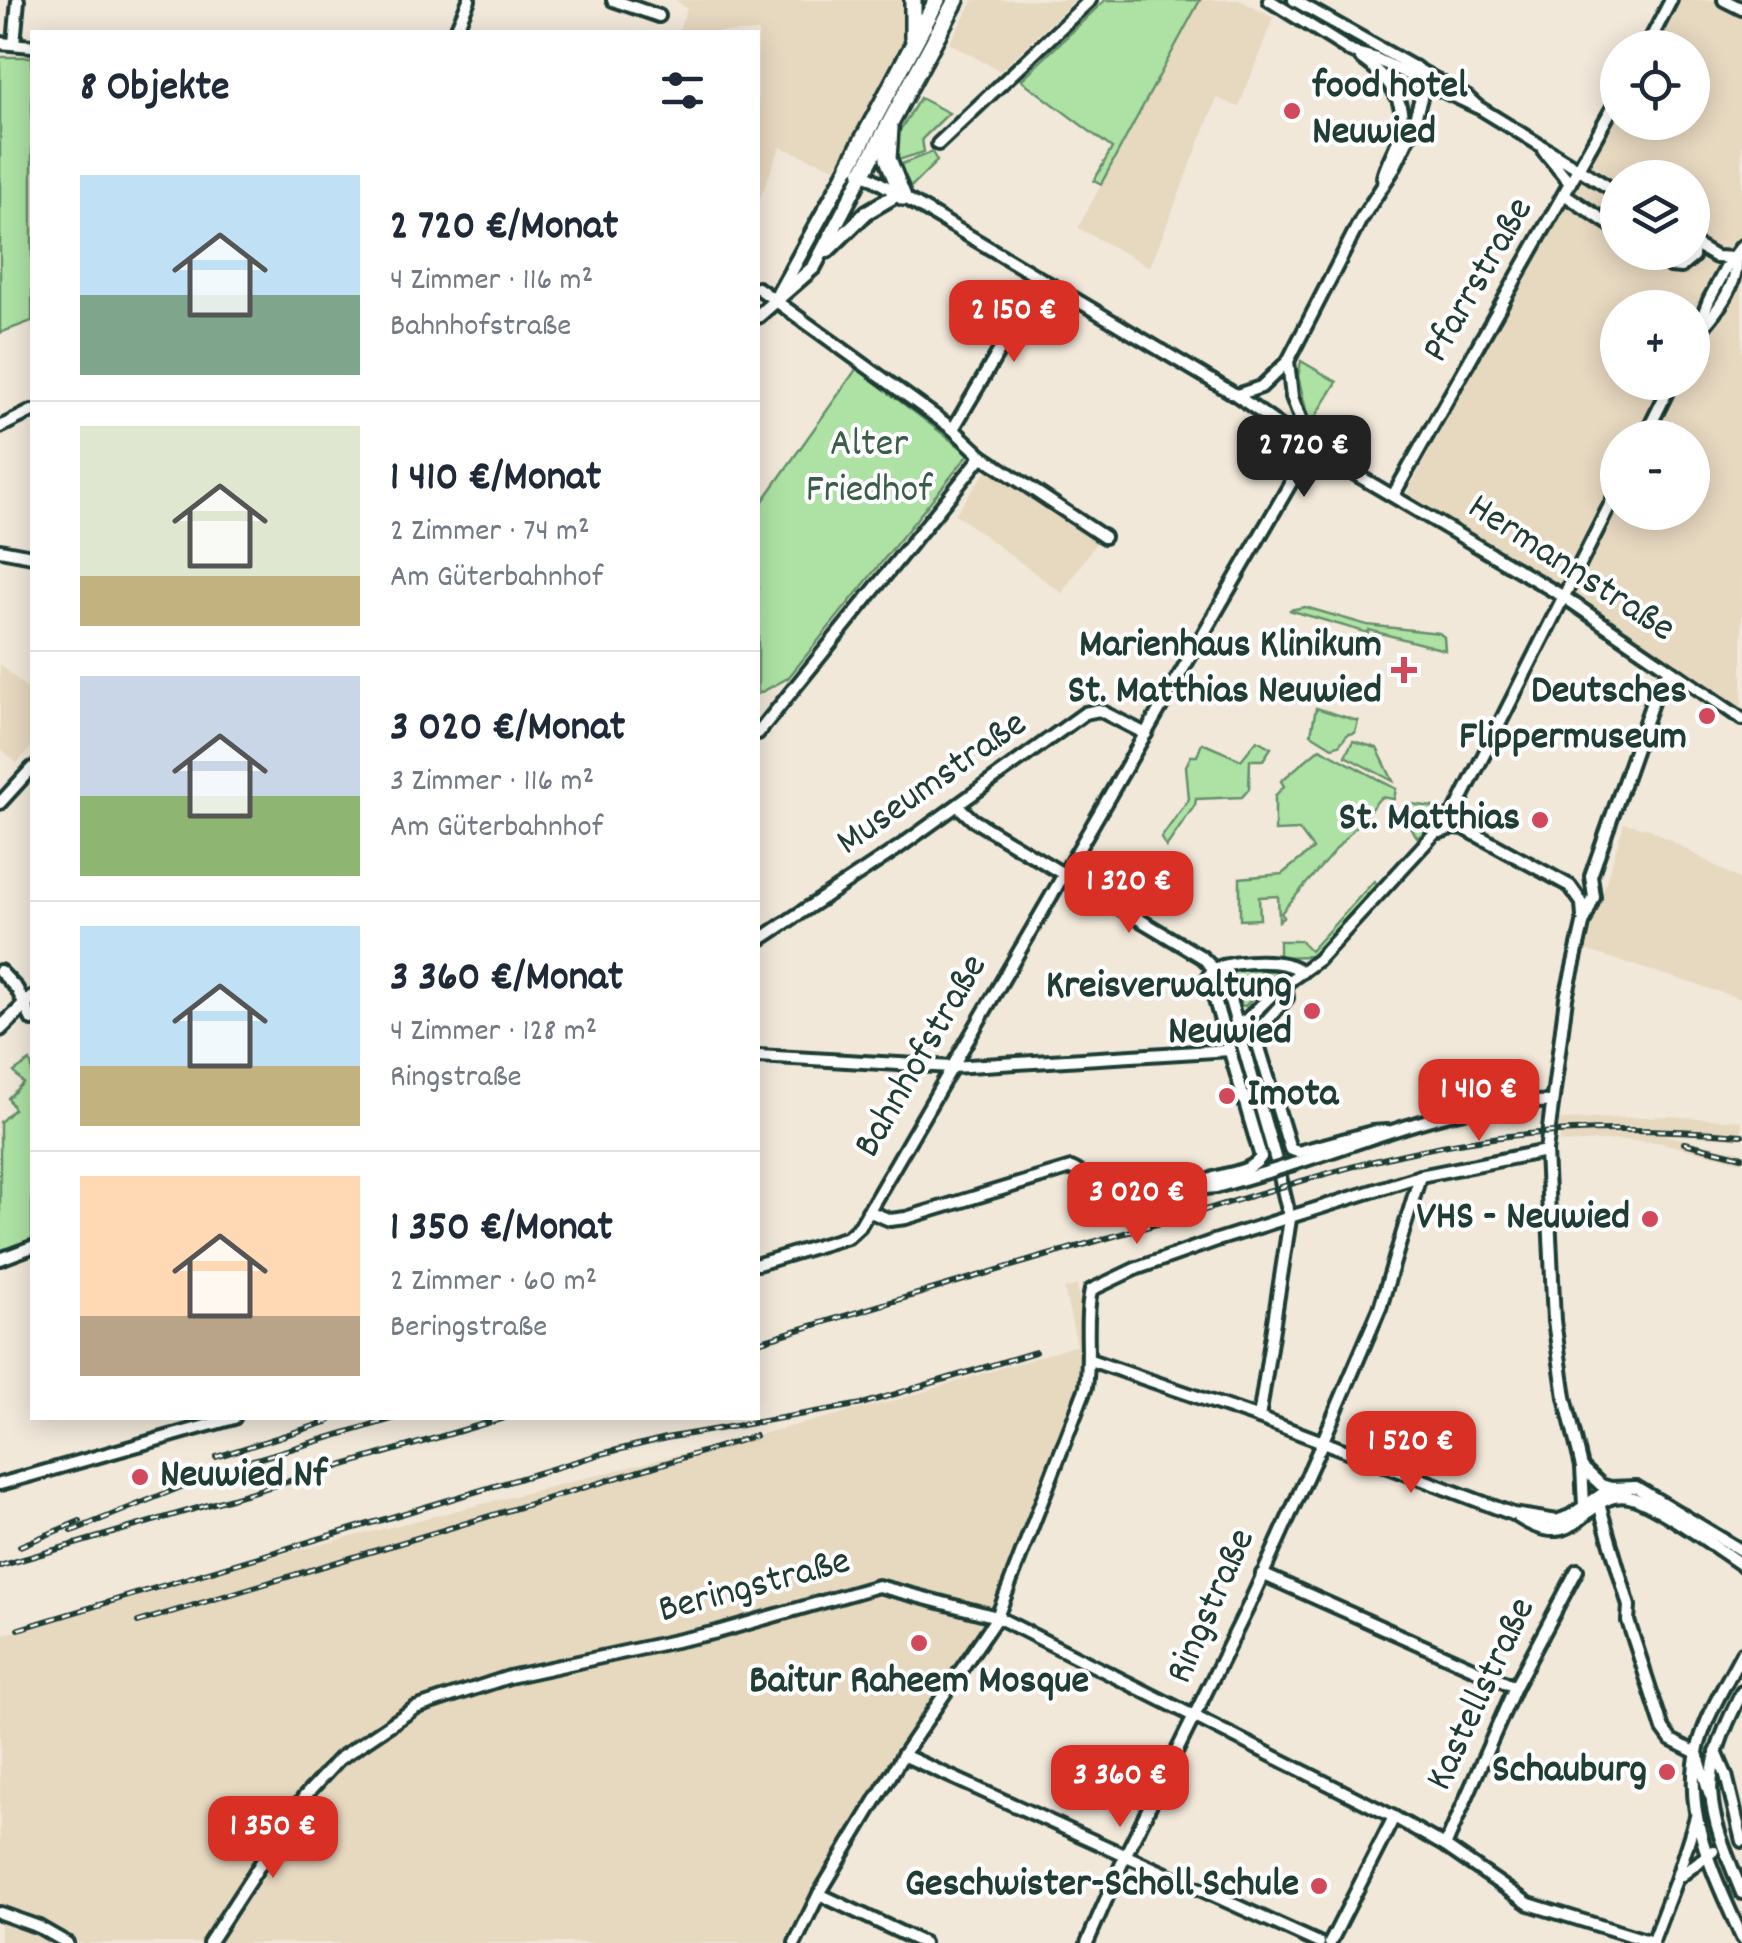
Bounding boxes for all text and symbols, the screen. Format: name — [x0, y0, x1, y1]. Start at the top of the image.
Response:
map controls — [1600, 30, 1710, 530]
button: locate — [1600, 30, 1710, 140]
text: 8 Objekte — [80, 60, 229, 120]
place label: food hotel Neuwied — [1312, 60, 1468, 163]
icon: filters — [655, 63, 710, 118]
marker: food hotel Neuwied — [1281, 100, 1303, 122]
button: layers — [1600, 160, 1710, 270]
street label: Pfarrstraße — [1410, 188, 1550, 374]
text: 2 720 €/Monat — [390, 199, 618, 259]
icon: home — [160, 215, 280, 335]
text: 4 Zimmer · 116 m² — [390, 259, 593, 305]
pin: 2 150 € — [922, 280, 1106, 365]
text: 2 150 € — [971, 289, 1057, 335]
button: + — [1600, 290, 1710, 400]
text: Bahnhofstraße — [390, 305, 571, 351]
pin: 2 720 € — [1212, 415, 1396, 500]
park label: Alter Friedhof — [806, 418, 933, 521]
button: − — [1600, 420, 1710, 530]
text: 2 720 € — [1259, 424, 1349, 470]
text: 1 410 €/Monat — [390, 450, 601, 510]
icon: home — [160, 466, 280, 586]
street label: Hermannstraße — [1455, 481, 1685, 659]
text: 2 Zimmer · 74 m² — [390, 510, 590, 556]
text: Am Güterbahnhof — [390, 556, 603, 602]
place label: Marienhaus Klinikum St. Matthias Neuwied — [1068, 619, 1382, 722]
marker: Marienhaus Klinikum St. Matthias Neuwied — [1391, 657, 1417, 683]
place label: Deutsches Flippermuseum — [1459, 665, 1687, 768]
street label: Museumstraße — [826, 698, 1040, 872]
text: 3 020 €/Monat — [390, 700, 625, 760]
marker: Deutsches Flippermuseum — [1696, 705, 1718, 727]
icon: home — [160, 716, 280, 836]
text: 3 Zimmer · 116 m² — [390, 760, 594, 806]
place label: St. Matthias — [1339, 792, 1520, 849]
text: Am Güterbahnhof — [390, 806, 603, 852]
marker: St. Matthias — [1529, 809, 1551, 831]
pin: 1 320 € — [1037, 851, 1221, 936]
text: 1 320 € — [1086, 860, 1172, 906]
street label: Bahnhofstraße — [842, 945, 1004, 1169]
text: 3 360 €/Monat — [390, 950, 623, 1010]
place label: Kreisverwaltung Neuwied — [1046, 960, 1292, 1063]
icon: home — [160, 966, 280, 1086]
marker: Kreisverwaltung Neuwied — [1301, 1000, 1323, 1022]
text: 4 Zimmer · 128 m² — [390, 1010, 597, 1056]
text: Ringstraße — [390, 1056, 522, 1102]
pin: 1 410 € — [1387, 1059, 1571, 1144]
place label: Imota — [1247, 1068, 1339, 1125]
text: 1 410 € — [1440, 1068, 1518, 1114]
marker: Imota — [1216, 1085, 1238, 1107]
pin: 3 020 € — [1045, 1162, 1229, 1247]
text: 3 020 € — [1089, 1171, 1185, 1217]
place label: VHS - Neuwied — [1417, 1191, 1630, 1248]
text: 1 350 €/Monat — [390, 1200, 613, 1260]
marker: VHS - Neuwied — [1639, 1208, 1661, 1230]
icon: home — [160, 1216, 280, 1336]
text: 2 Zimmer · 60 m² — [390, 1260, 597, 1306]
text: Beringstraße — [390, 1306, 547, 1352]
pin: 1 520 € — [1319, 1411, 1503, 1496]
text: 1 520 € — [1368, 1420, 1454, 1466]
place label: Neuwied Nf — [160, 1449, 329, 1506]
marker: Neuwied Nf — [129, 1466, 151, 1488]
street label: Ringstraße — [1153, 1520, 1273, 1694]
street label: Beringstraße — [653, 1535, 857, 1641]
street label: Kastellstraße — [1413, 1589, 1553, 1801]
marker: Baitur Raheem Mosque — [908, 1632, 930, 1654]
place label: Baitur Raheem Mosque — [749, 1655, 1089, 1712]
place label: Schauburg — [1492, 1744, 1647, 1801]
pin: 3 360 € — [1028, 1745, 1212, 1830]
text: 3 360 € — [1073, 1754, 1167, 1800]
marker: Schauburg — [1656, 1761, 1678, 1783]
pin: 1 350 € — [181, 1796, 365, 1881]
text: 1 350 € — [230, 1805, 316, 1851]
place label: Geschwister-Scholl Schule — [905, 1858, 1299, 1915]
marker: Geschwister-Scholl Schule — [1308, 1875, 1330, 1897]

